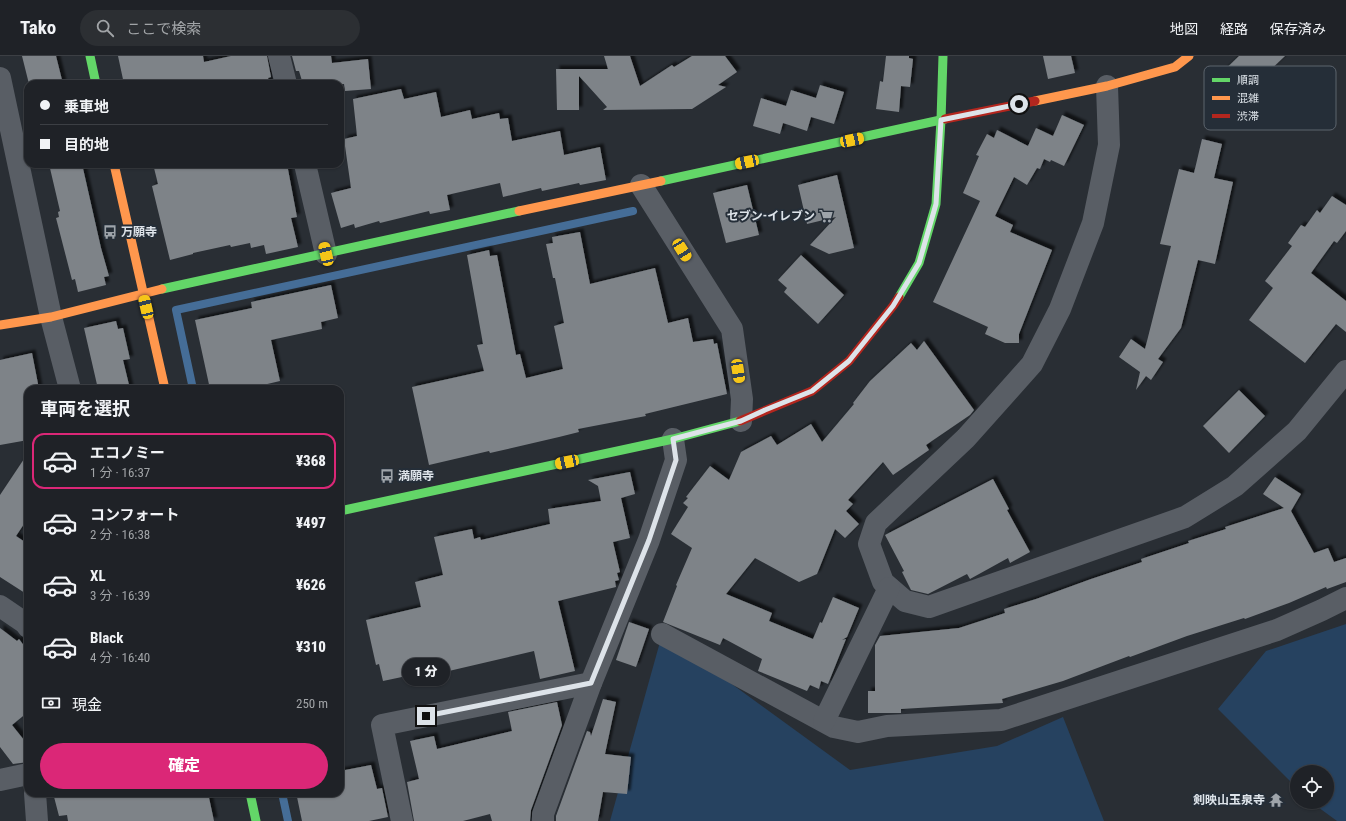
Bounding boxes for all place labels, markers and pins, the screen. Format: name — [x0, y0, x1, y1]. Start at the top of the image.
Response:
supermarket icon: セブン-イレブン — [818, 208, 834, 224]
place label: セブン-イレブン — [727, 209, 815, 223]
bus stop icon: 万願寺 — [102, 224, 118, 240]
place label: 万願寺 — [121, 225, 157, 239]
bus stop icon: 満願寺 — [379, 468, 395, 484]
place label: 満願寺 — [398, 469, 434, 483]
temple icon: 剣映山玉泉寺 — [1268, 792, 1284, 808]
place label: 剣映山玉泉寺 — [1193, 793, 1265, 807]

